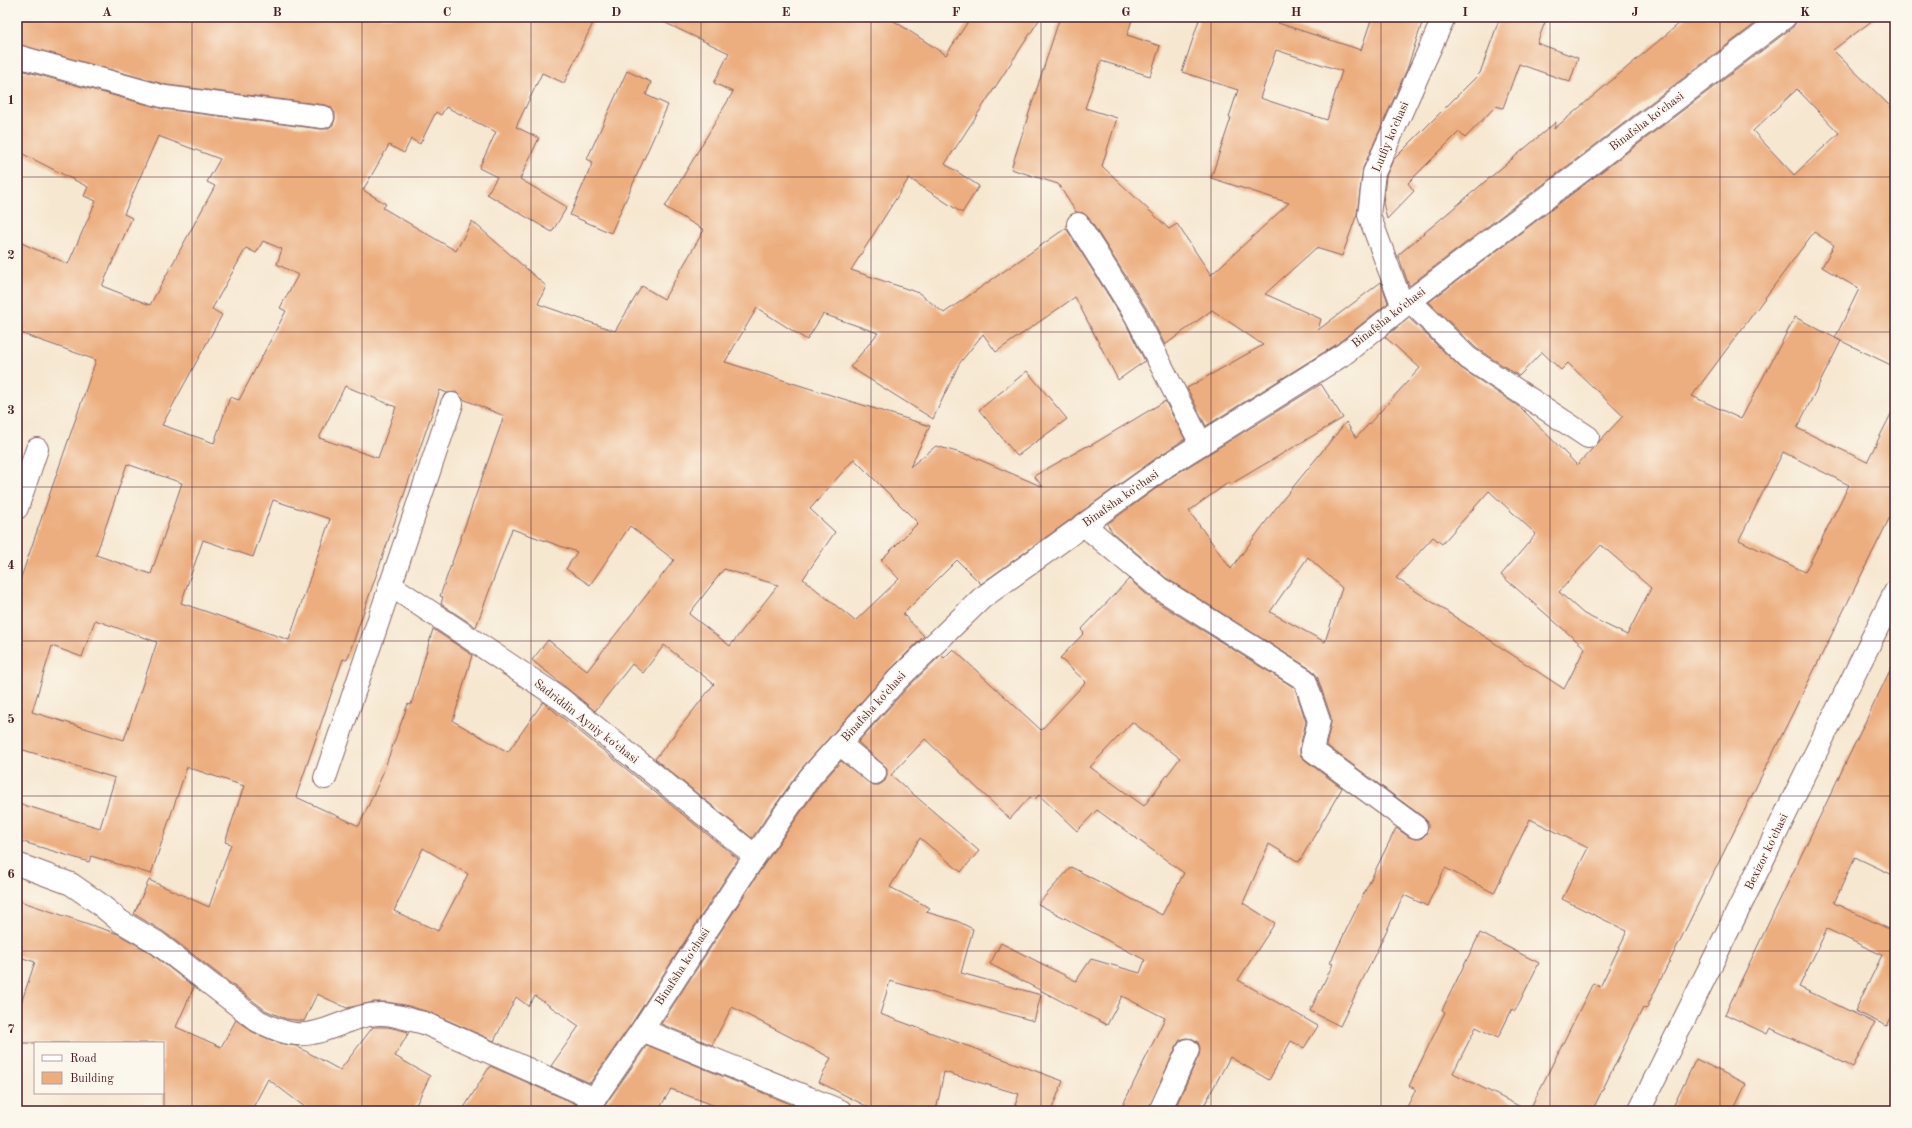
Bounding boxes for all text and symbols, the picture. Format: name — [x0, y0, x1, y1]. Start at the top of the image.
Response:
text: A — [102, 6, 112, 19]
text: B — [272, 6, 282, 19]
text: C — [443, 6, 451, 19]
text: D — [611, 6, 621, 19]
text: E — [782, 6, 791, 19]
text: F — [952, 6, 961, 19]
text: G — [1121, 6, 1131, 19]
text: H — [1291, 6, 1302, 19]
text: I — [1462, 6, 1468, 19]
text: J — [1631, 6, 1639, 19]
text: K — [1800, 6, 1810, 19]
street label: Binafsha koʻchasi — [1607, 89, 1686, 154]
text: 1 — [7, 94, 15, 107]
street label: Lutfiy koʻchasi — [1370, 100, 1411, 174]
text: 2 — [7, 249, 15, 262]
street label: Binafsha koʻchasi — [1349, 285, 1428, 350]
text: 3 — [7, 404, 15, 417]
street label: Binafsha koʻchasi — [1080, 468, 1161, 530]
text: 4 — [7, 559, 15, 572]
street label: Binafsha koʻchasi — [839, 669, 908, 744]
street label: Sadriddin Ayniy koʻchasi — [532, 677, 641, 766]
text: 5 — [7, 713, 15, 726]
street label: Bexizor koʻchasi — [1742, 811, 1791, 892]
text: 6 — [7, 868, 15, 881]
street label: Binafsha koʻchasi — [653, 926, 712, 1008]
text: 7 — [7, 1023, 15, 1036]
legend — [34, 1042, 164, 1094]
text: Road — [70, 1053, 97, 1065]
text: Building — [70, 1073, 114, 1085]

